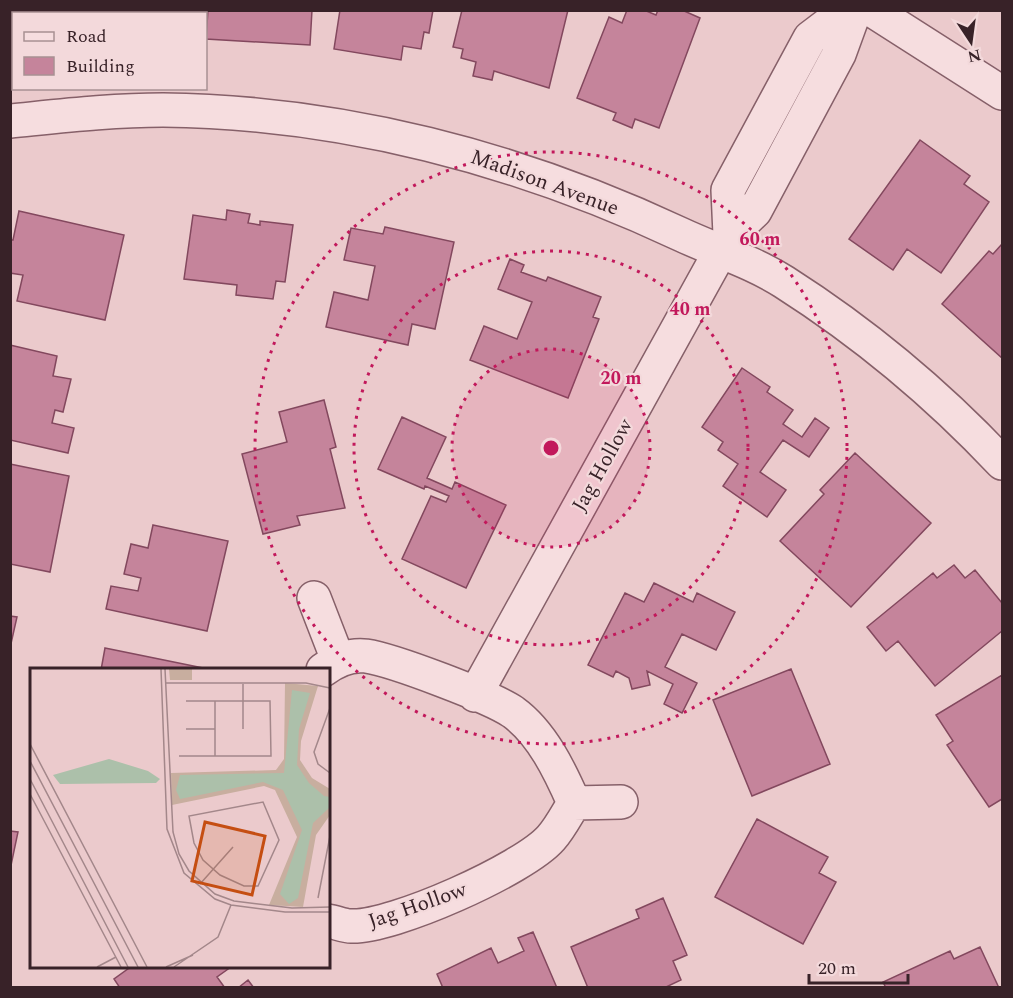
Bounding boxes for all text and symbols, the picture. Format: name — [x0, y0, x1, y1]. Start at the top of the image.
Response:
legend — [12, 12, 207, 90]
north arrow — [941, 12, 1001, 72]
text: Road — [66, 23, 107, 50]
text: N — [965, 42, 983, 69]
text: Building — [66, 53, 135, 80]
street label: Madison Avenue — [466, 141, 623, 225]
text: 60 m — [740, 226, 780, 253]
text: 40 m — [670, 296, 710, 323]
text: 20 m — [601, 365, 641, 392]
street label: Jag Hollow — [564, 412, 642, 518]
centre of rings — [541, 438, 561, 458]
inset map — [30, 668, 330, 968]
street label: Jag Hollow — [364, 874, 472, 938]
scale bar — [809, 947, 908, 985]
text: 20 m — [818, 955, 856, 982]

